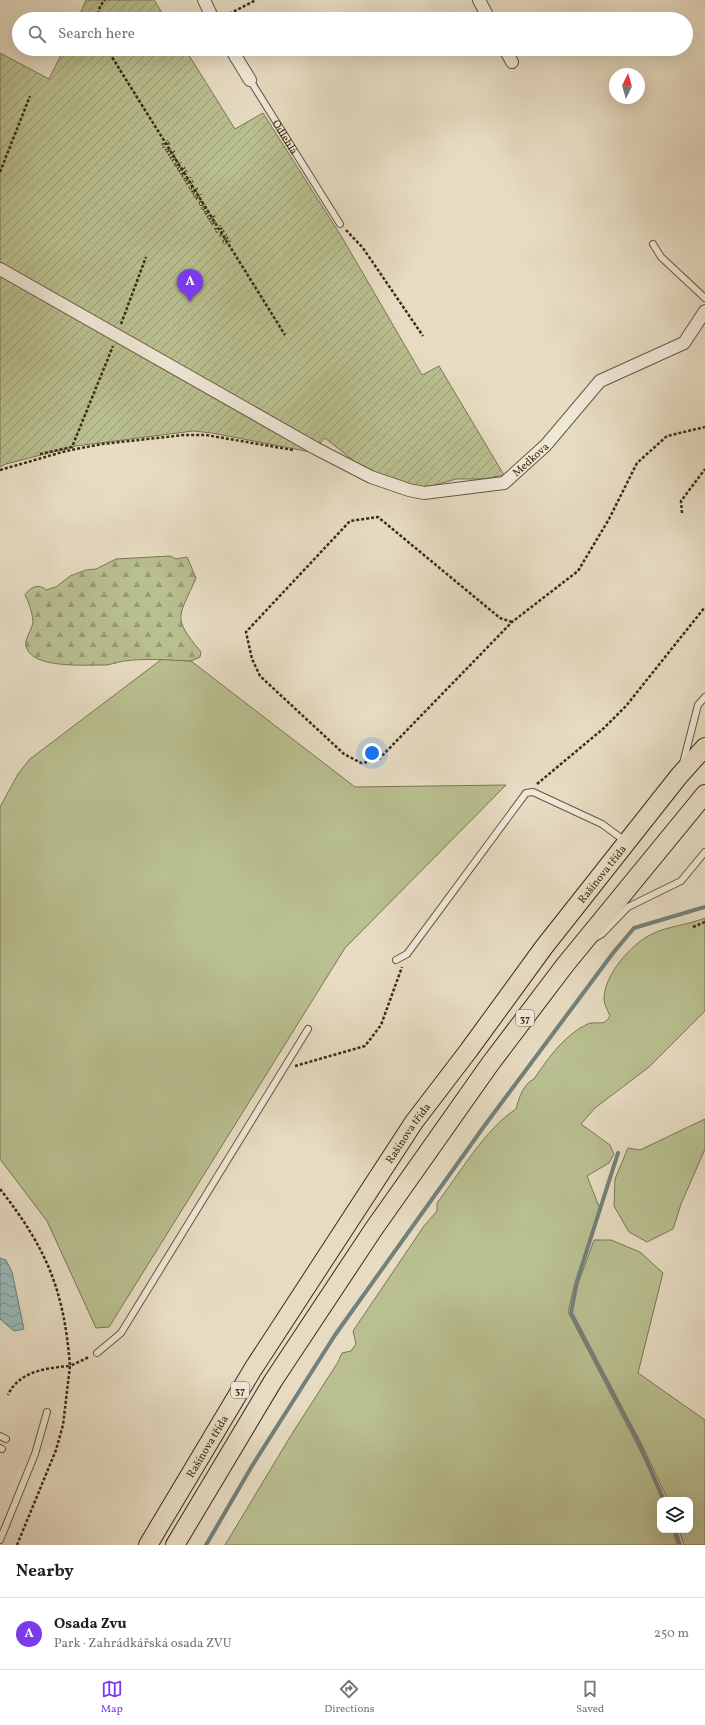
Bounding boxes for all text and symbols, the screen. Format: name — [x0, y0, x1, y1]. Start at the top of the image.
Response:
search box — [12, 12, 693, 56]
icon: search — [26, 23, 48, 45]
text: Search here — [58, 24, 135, 45]
north arrow — [609, 68, 645, 104]
street label: Odlehlá — [268, 117, 301, 158]
street label: Zahrádkářská osada ZVU — [157, 138, 233, 249]
pin: A — [177, 269, 203, 302]
street label: Medkova — [510, 439, 553, 481]
your location — [362, 743, 382, 763]
street label: Rašínova třída — [575, 842, 631, 907]
road number: 37 — [516, 1010, 534, 1026]
street label: Rašínova třída — [383, 1100, 435, 1167]
road number: 37 — [231, 1382, 249, 1398]
street label: Rašínova třída — [184, 1413, 233, 1481]
map controls — [657, 1497, 693, 1533]
button: layers — [657, 1497, 693, 1533]
text: Nearby — [16, 1560, 74, 1583]
text: Osada Zvu — [54, 1614, 127, 1635]
text: A — [24, 1625, 34, 1643]
text: 250 m — [654, 1625, 689, 1643]
text: Park · Zahrádkářská osada ZVU — [54, 1635, 231, 1653]
tab: Map — [101, 1678, 123, 1717]
tab: Directions — [324, 1678, 375, 1717]
tab: Saved — [576, 1678, 604, 1717]

